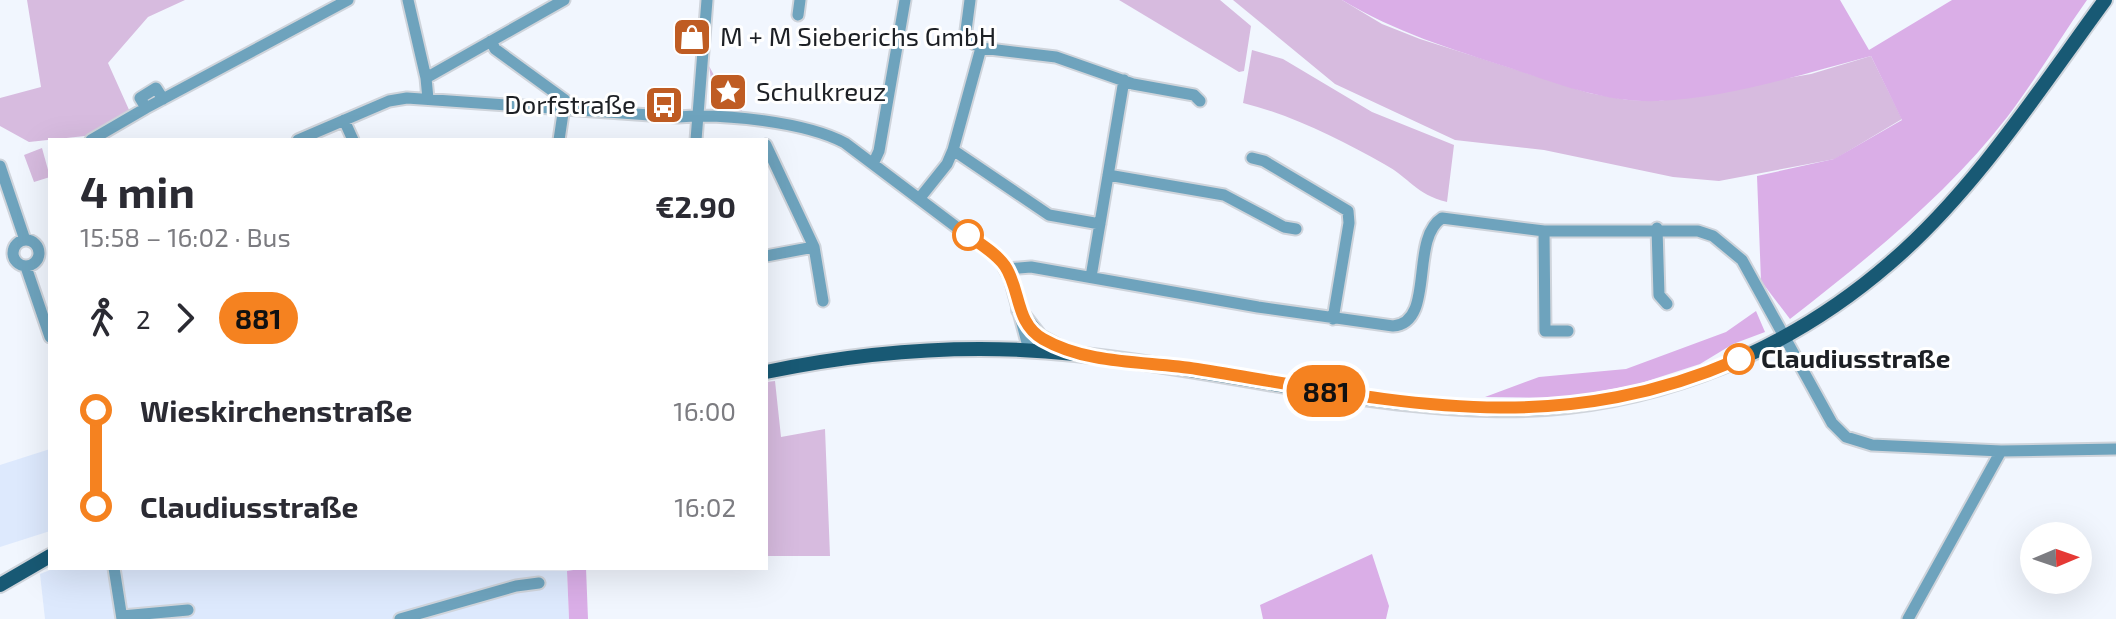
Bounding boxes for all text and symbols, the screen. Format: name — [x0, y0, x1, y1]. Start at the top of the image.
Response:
shop icon: M + M Sieberichs GmbH — [671, 16, 713, 58]
place label: M + M Sieberichs GmbH — [720, 20, 996, 51]
place icon: Schulkreuz — [707, 71, 749, 113]
place label: Schulkreuz — [756, 75, 886, 106]
bus stop icon: Dorfstraße — [643, 84, 685, 126]
place label: Dorfstraße — [504, 88, 636, 119]
text: 4 min — [80, 164, 195, 217]
text: €2.90 — [655, 188, 736, 224]
unlabelled marker — [953, 220, 983, 250]
text: 15:58 – 16:02 · Bus — [80, 221, 291, 252]
icon: walk — [80, 296, 124, 340]
icon: forward — [163, 296, 207, 340]
text: 881 — [235, 301, 282, 335]
text: 2 — [136, 303, 151, 334]
place label: Claudiusstraße — [1761, 342, 1950, 373]
marker: Claudiusstraße — [1724, 344, 1754, 374]
line badge: 881 — [1280, 365, 1372, 417]
text: 881 — [1303, 374, 1349, 408]
text: Wieskirchenstraße — [140, 392, 412, 428]
text: 16:00 — [673, 395, 736, 426]
text: Claudiusstraße — [140, 488, 358, 524]
text: 16:02 — [674, 491, 736, 522]
north arrow — [2020, 522, 2092, 594]
map controls — [2020, 522, 2092, 594]

